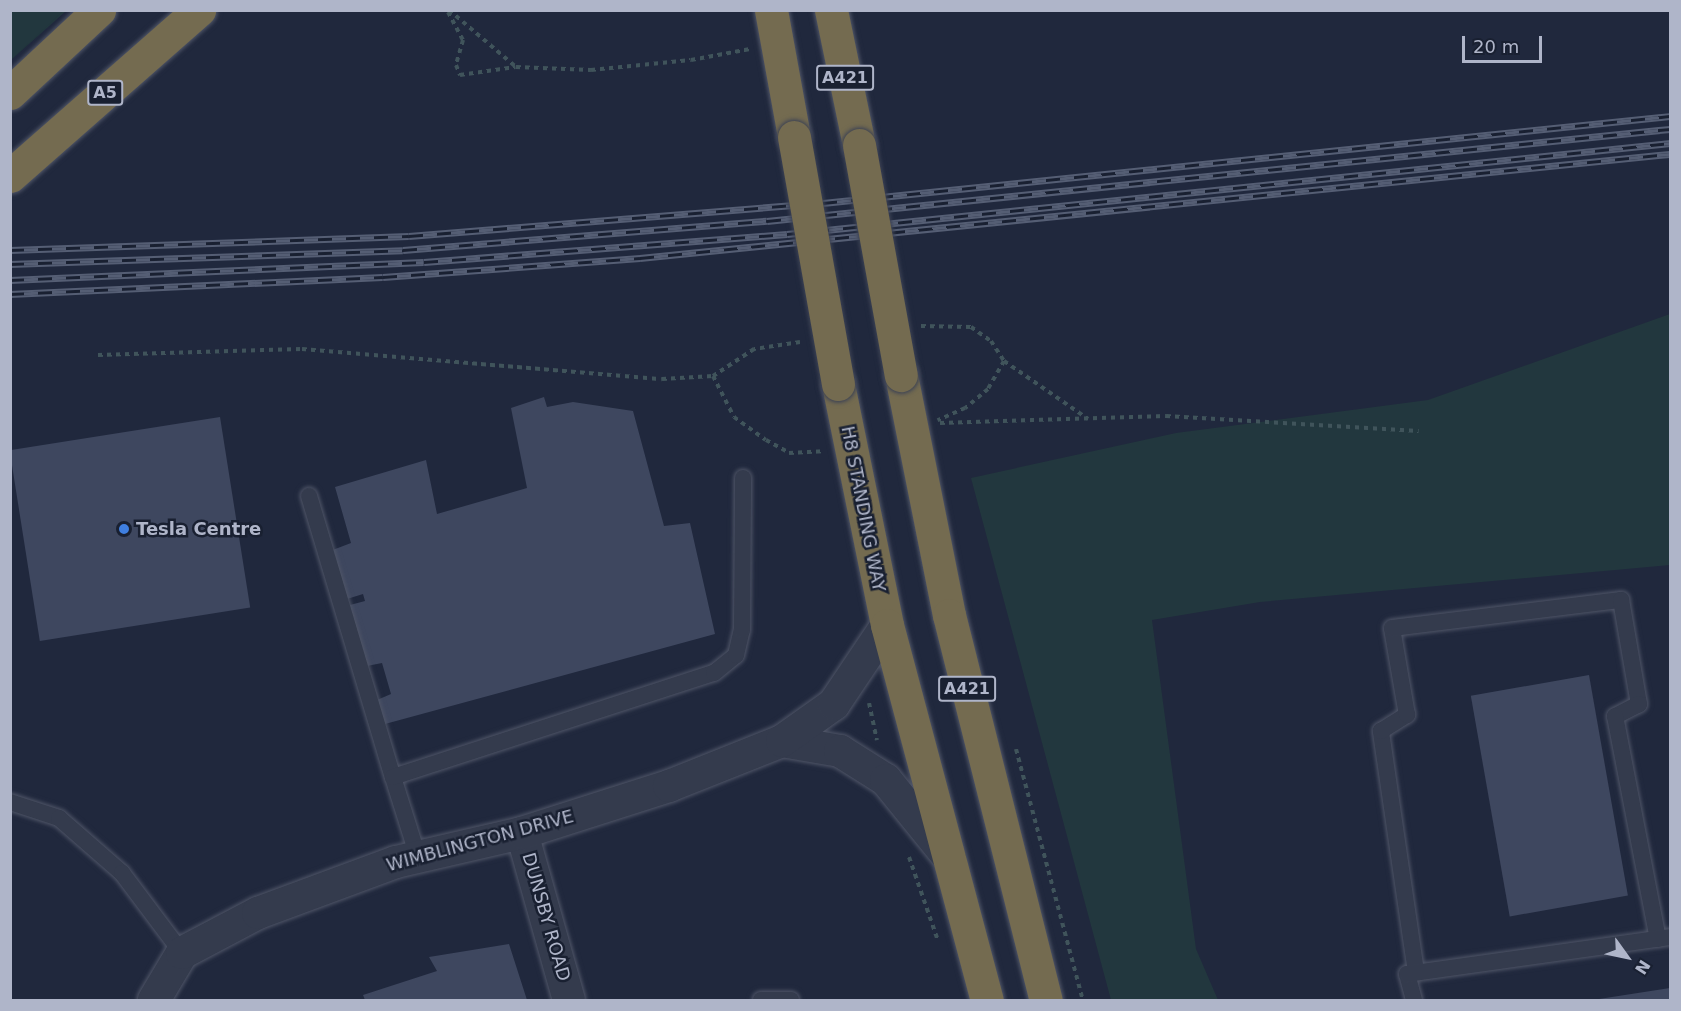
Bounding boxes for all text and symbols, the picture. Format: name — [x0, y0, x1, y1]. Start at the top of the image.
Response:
scale bar — [1465, 24, 1544, 62]
text: 20 m — [1473, 36, 1519, 57]
road number: A421 — [815, 65, 875, 91]
road number: A5 — [87, 80, 123, 106]
street label: H8 STANDING WAY — [836, 424, 890, 594]
place label: Tesla Centre — [136, 518, 261, 540]
marker: Tesla Centre — [117, 522, 131, 536]
road number: A421 — [937, 676, 997, 702]
street label: WIMBLINGTON DRIVE — [384, 806, 576, 876]
street label: DUNSBY ROAD — [517, 850, 575, 984]
north arrow — [1597, 927, 1657, 987]
text: N — [1631, 956, 1654, 978]

